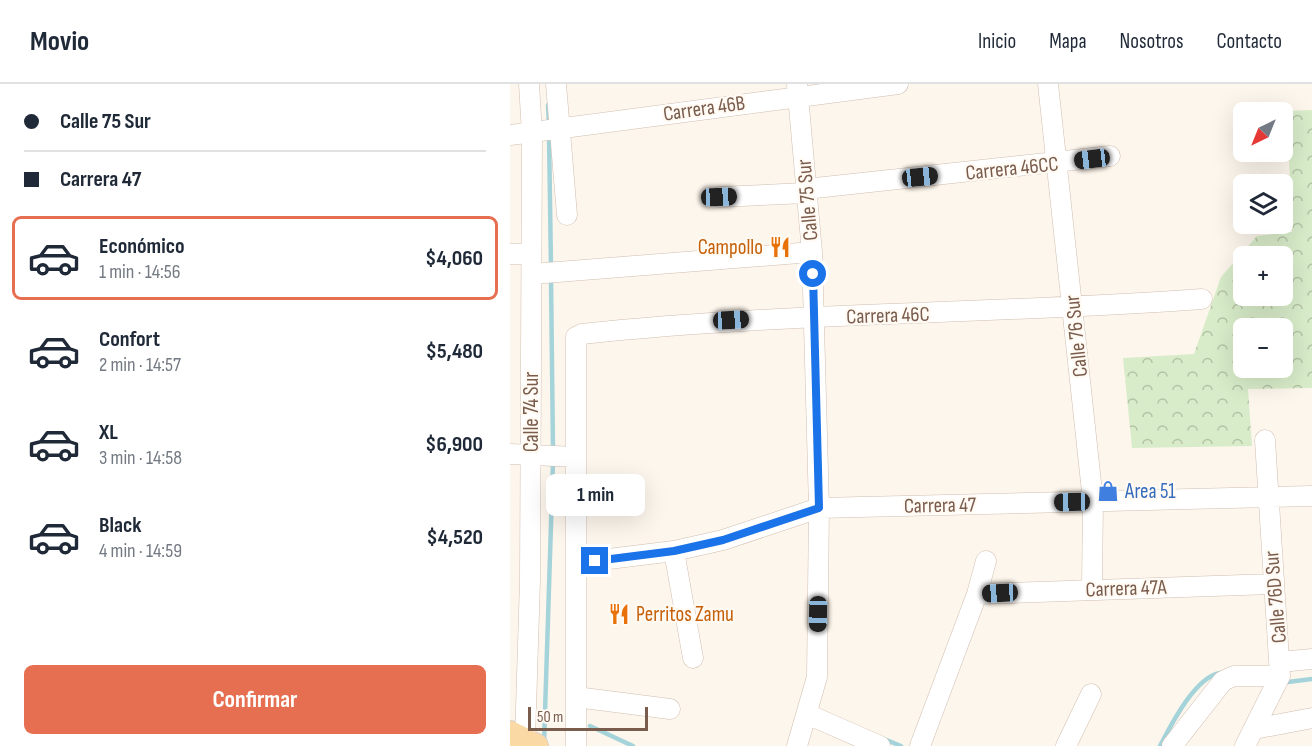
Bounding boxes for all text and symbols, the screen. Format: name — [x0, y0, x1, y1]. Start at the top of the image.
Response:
text: Movio — [30, 25, 89, 58]
text: Inicio — [978, 29, 1016, 54]
text: Mapa — [1049, 29, 1087, 54]
text: Nosotros — [1120, 29, 1184, 54]
text: Contacto — [1217, 29, 1282, 54]
street label: Carrera 46B — [661, 90, 747, 127]
north arrow — [1233, 102, 1293, 162]
map controls — [1233, 102, 1293, 378]
text: Calle 75 Sur — [60, 108, 151, 135]
car — [1073, 148, 1111, 170]
street label: Carrera 46CC — [964, 151, 1060, 186]
street label: Calle 75 Sur — [791, 158, 824, 242]
text: Carrera 47 — [60, 166, 141, 193]
car — [901, 166, 939, 188]
button: layers — [1233, 174, 1293, 234]
car — [701, 187, 737, 207]
icon: car — [27, 231, 81, 285]
text: Económico — [99, 233, 185, 260]
place label: Campollo — [698, 235, 763, 260]
restaurant icon: Campollo — [768, 235, 792, 259]
text: $4,060 — [425, 245, 483, 272]
button: + — [1233, 246, 1293, 306]
text: 1 min · 14:56 — [99, 260, 181, 284]
route start — [799, 260, 826, 287]
street label: Calle 76 Sur — [1060, 294, 1093, 378]
street label: Carrera 46C — [846, 302, 930, 329]
car — [713, 310, 749, 330]
button: − — [1233, 318, 1293, 378]
icon: car — [27, 324, 81, 378]
text: Confort — [99, 326, 160, 353]
text: $5,480 — [426, 338, 483, 365]
text: 2 min · 14:57 — [99, 353, 181, 377]
street label: Calle 74 Sur — [519, 372, 544, 452]
icon: car — [27, 417, 81, 471]
text: XL — [99, 419, 118, 446]
text: $6,900 — [425, 431, 483, 458]
text: 3 min · 14:58 — [99, 446, 182, 470]
callout: 1 min — [546, 474, 644, 516]
shop icon: Area 51 — [1096, 479, 1120, 503]
place label: Area 51 — [1124, 479, 1176, 504]
text: 1 min — [577, 483, 614, 507]
street label: Carrera 47 — [904, 492, 977, 519]
car — [1054, 493, 1090, 511]
icon: car — [27, 510, 81, 564]
text: Black — [99, 512, 141, 539]
text: $4,520 — [426, 524, 483, 551]
text: 4 min · 14:59 — [99, 539, 182, 563]
route end — [581, 547, 608, 574]
street label: Calle 76D Sur — [1259, 550, 1292, 644]
street label: Carrera 47A — [1085, 575, 1168, 602]
car — [982, 583, 1018, 603]
car — [809, 596, 827, 632]
restaurant icon: Perritos Zamu — [607, 602, 631, 626]
place label: Perritos Zamu — [636, 602, 734, 627]
button: Confirmar — [24, 665, 486, 734]
scale bar — [528, 704, 648, 732]
text: 50 m — [537, 708, 563, 727]

